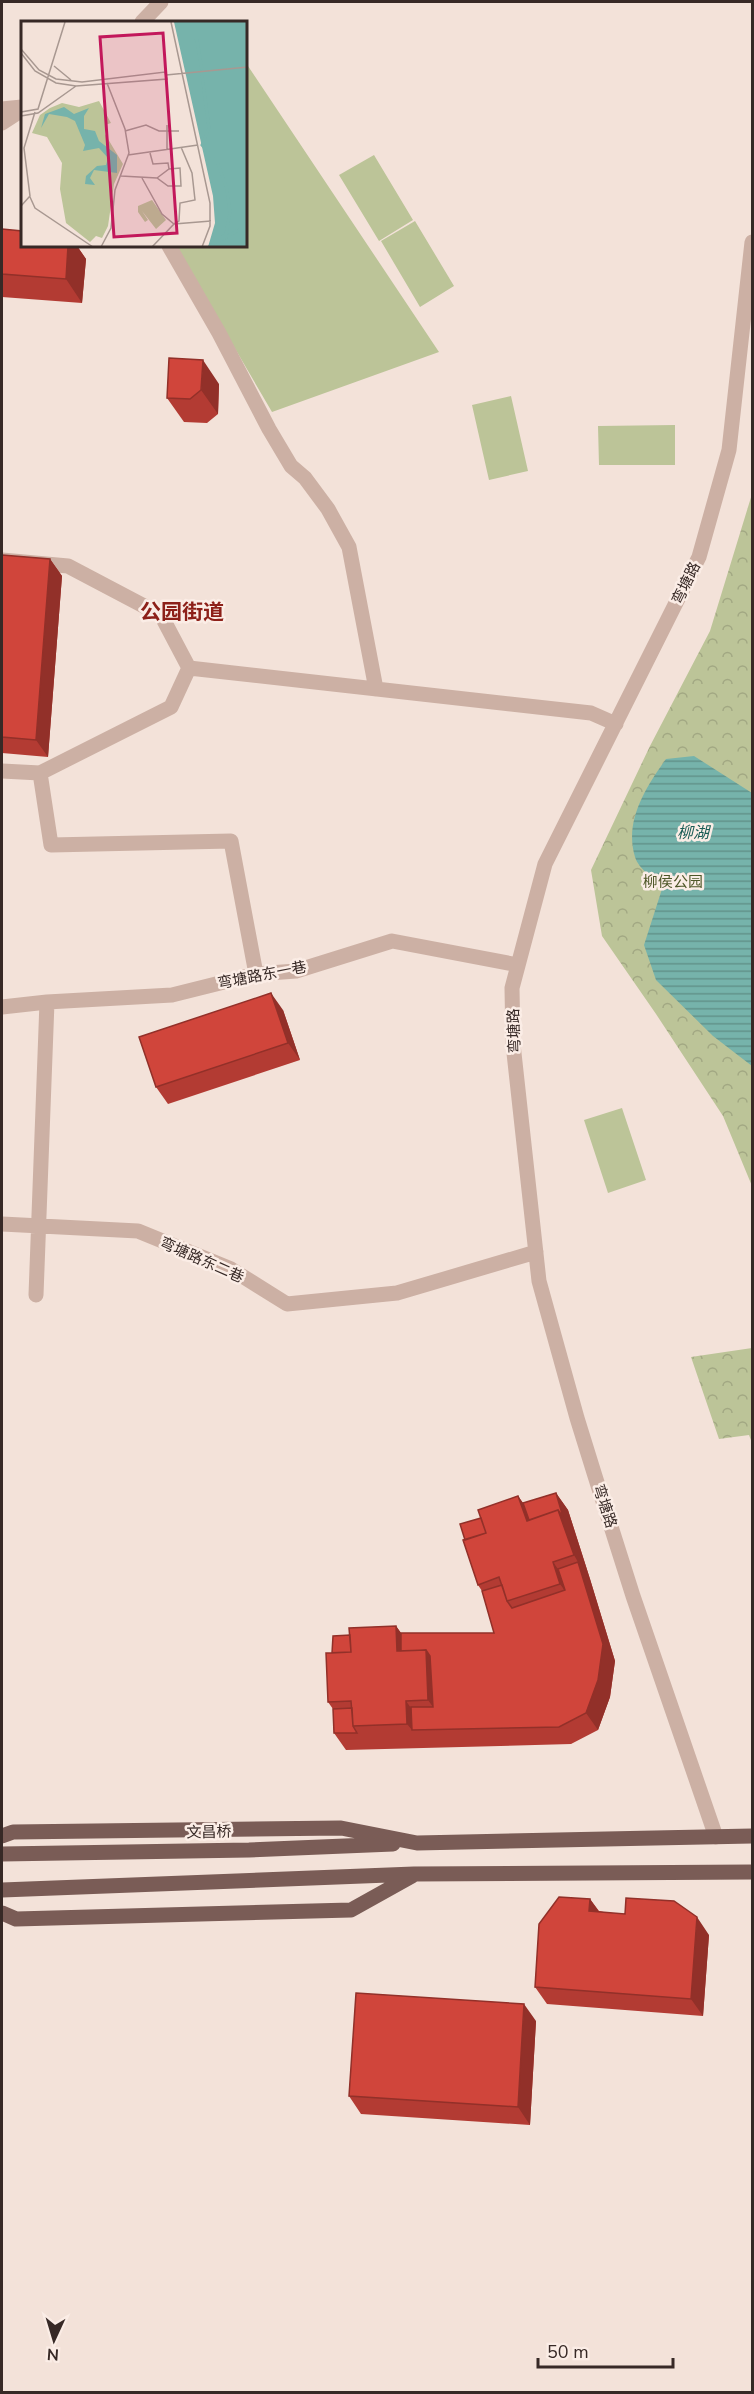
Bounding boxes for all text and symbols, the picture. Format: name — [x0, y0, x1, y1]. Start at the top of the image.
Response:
inset map — [21, 21, 248, 248]
street label: 弯塘路 — [667, 558, 705, 608]
district label: 公园街道 — [140, 598, 224, 626]
water label: 柳湖 — [677, 822, 712, 844]
park label: 柳侯公园 — [643, 872, 703, 892]
street label: 弯塘路东一巷 — [216, 957, 308, 993]
street label: 弯塘路 — [503, 1008, 525, 1054]
street label: 弯塘路东二巷 — [157, 1233, 247, 1287]
street label: 弯塘路 — [589, 1482, 621, 1530]
street label: 文昌桥 — [186, 1822, 232, 1842]
north arrow — [24, 2310, 84, 2370]
scale bar — [538, 2331, 673, 2369]
text: 50 m — [547, 2340, 589, 2364]
text: N — [46, 2343, 60, 2365]

